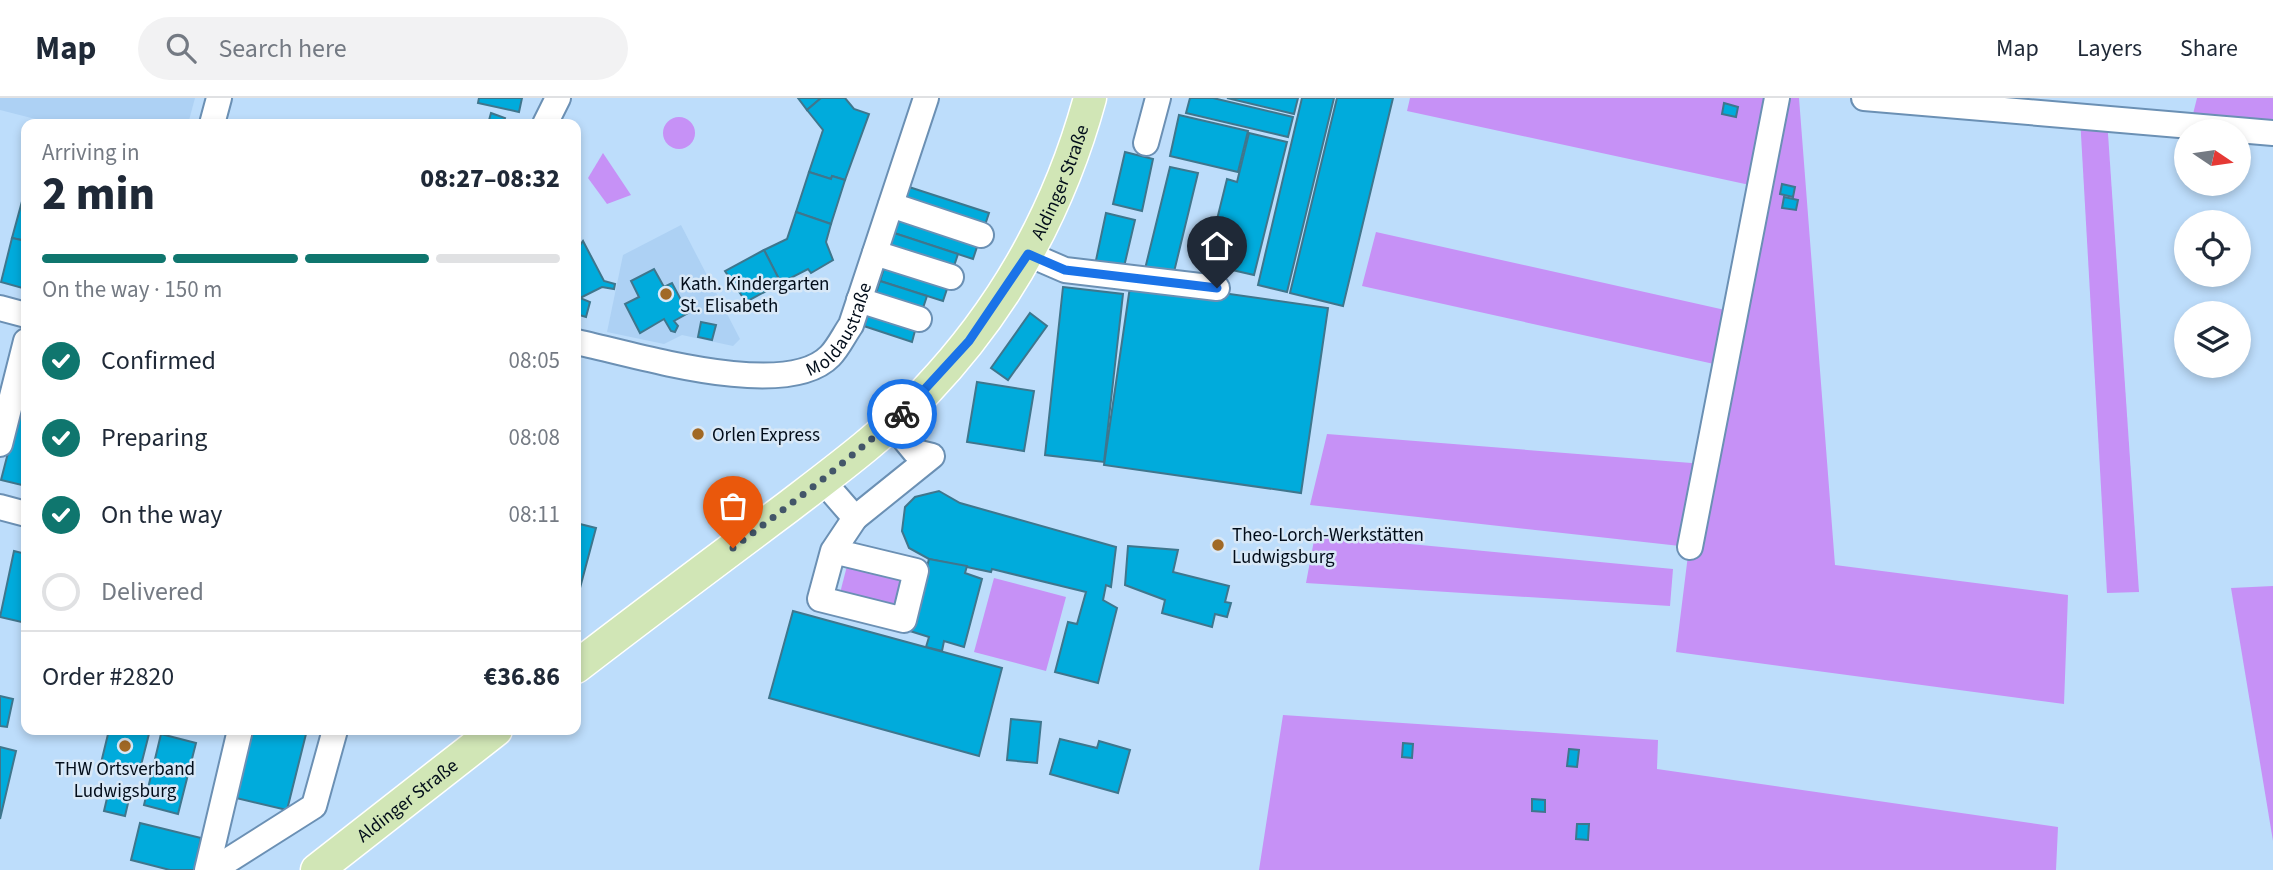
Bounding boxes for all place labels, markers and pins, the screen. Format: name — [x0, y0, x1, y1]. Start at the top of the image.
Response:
pin — [1187, 216, 1247, 288]
place label: Kath. Kindergarten St. Elisabeth — [680, 271, 829, 320]
marker: Kath. Kindergarten St. Elisabeth — [658, 286, 674, 302]
place label: Orlen Express — [712, 422, 820, 449]
marker: Orlen Express — [690, 426, 706, 442]
pin — [703, 476, 763, 548]
place label: Theo-Lorch-Werkstätten Ludwigsburg — [1232, 522, 1424, 571]
marker: Theo-Lorch-Werkstätten Ludwigsburg — [1210, 537, 1226, 553]
marker: THW Ortsverband Ludwigsburg — [117, 738, 133, 754]
place label: THW Ortsverband Ludwigsburg — [55, 756, 195, 805]

